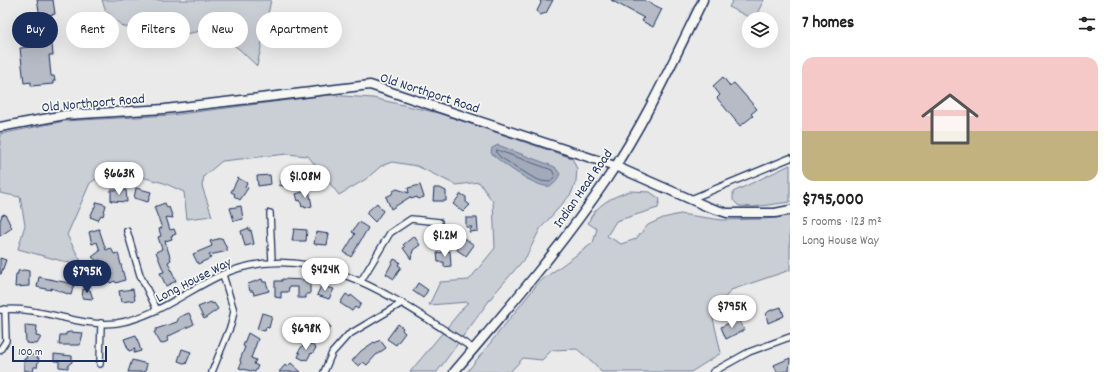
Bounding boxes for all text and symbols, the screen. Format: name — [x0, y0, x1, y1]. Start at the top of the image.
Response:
chip: Buy — [12, 12, 58, 48]
chip: Rent — [66, 12, 119, 48]
chip: Filters — [127, 12, 190, 48]
chip: New — [198, 12, 248, 48]
chip: Apartment — [256, 12, 342, 48]
map controls — [742, 12, 778, 48]
button: layers — [742, 12, 778, 48]
text: 7 homes — [802, 12, 854, 36]
icon: filters — [1076, 13, 1098, 35]
street label: Old Northport Road — [377, 68, 482, 119]
icon: home — [914, 83, 986, 155]
street label: Old Northport Road — [41, 90, 146, 118]
street label: Indian Head Road — [549, 146, 618, 233]
pin: $663K — [91, 162, 147, 196]
text: $663K — [103, 165, 135, 184]
pin: $1.08M — [272, 165, 338, 199]
text: $1.08M — [289, 168, 321, 187]
text: $795,000 — [802, 189, 864, 213]
text: 5 rooms · 123 m² — [802, 213, 882, 232]
pin: $1.2M — [417, 224, 473, 258]
text: $1.2M — [433, 227, 457, 246]
text: Long House Way — [802, 232, 879, 251]
street label: Long House Way — [153, 253, 236, 308]
pin: $424K — [297, 258, 353, 292]
pin: $795K — [59, 260, 115, 294]
text: $424K — [310, 261, 340, 280]
text: $795K — [72, 263, 102, 282]
pin: $795K — [704, 295, 760, 329]
text: $795K — [717, 298, 747, 317]
pin: $698K — [278, 317, 334, 351]
text: $698K — [291, 320, 321, 339]
scale bar — [12, 344, 107, 363]
text: 100 m — [18, 345, 42, 361]

